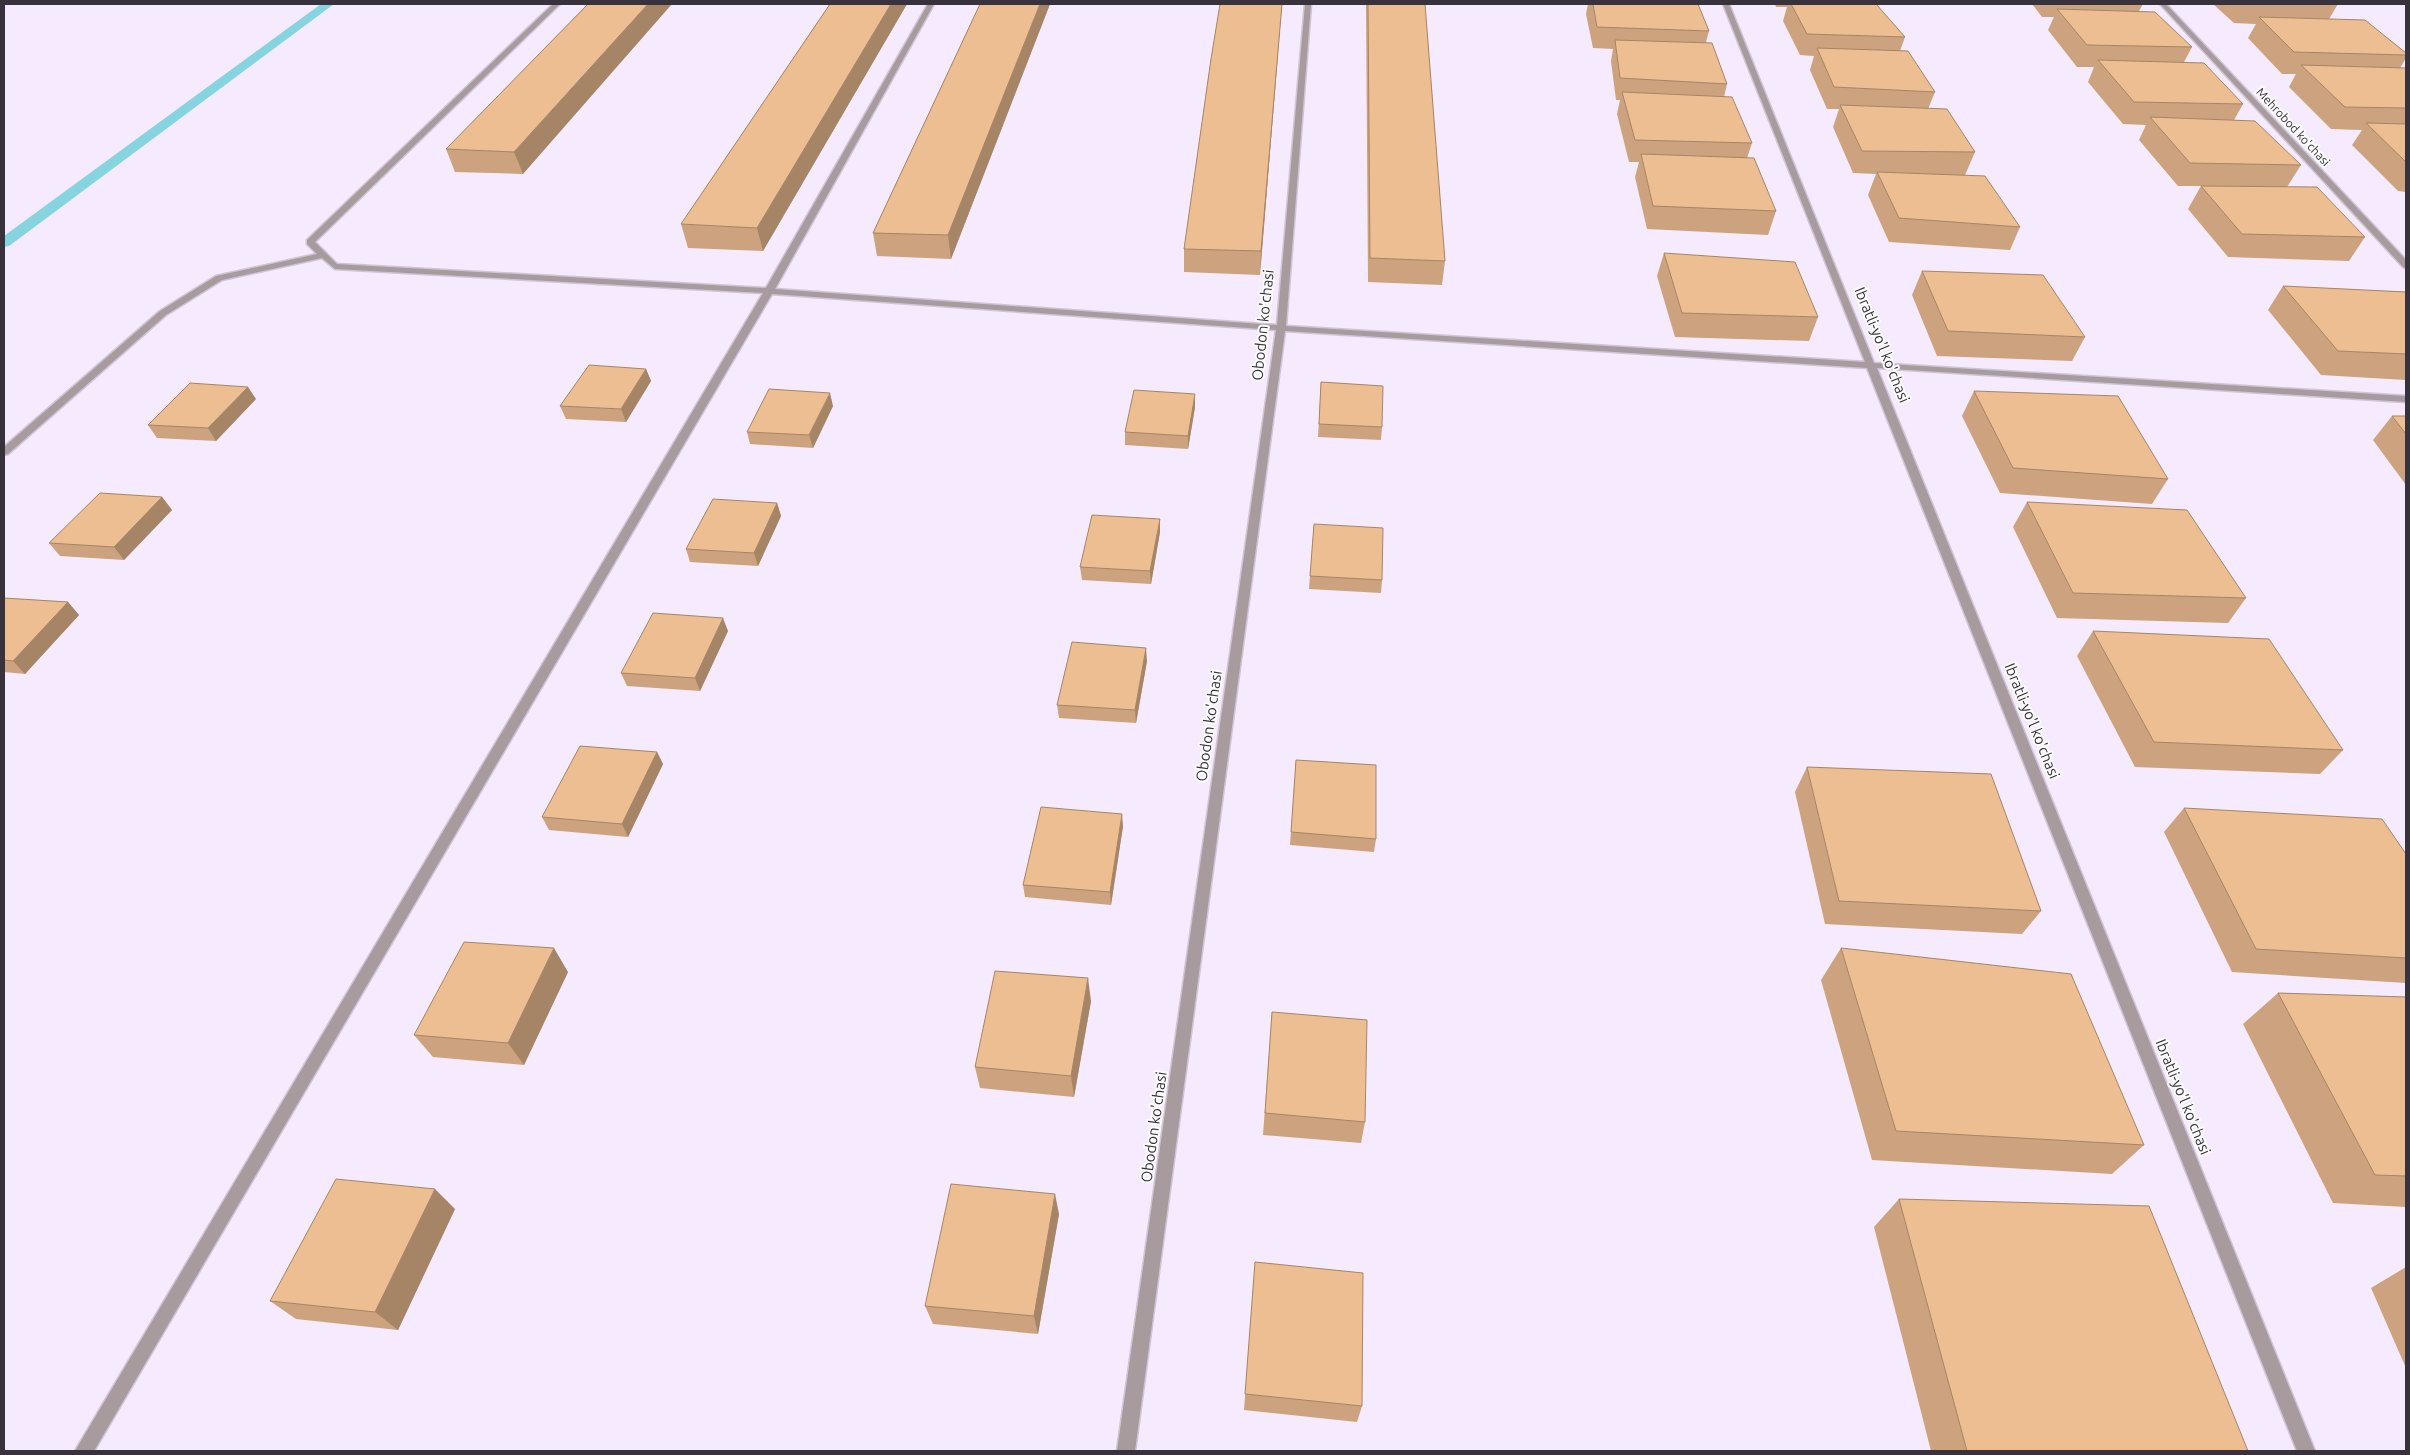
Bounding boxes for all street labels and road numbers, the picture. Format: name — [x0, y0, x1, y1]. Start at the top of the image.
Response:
street label: Mehrobod ko'chasi — [2254, 85, 2333, 168]
street label: Obodon ko'chasi — [1248, 269, 1277, 381]
street label: Ibratli-yo'l ko'chasi — [1852, 285, 1913, 405]
street label: Ibratli-yo'l ko'chasi — [2002, 661, 2063, 781]
street label: Obodon ko'chasi — [1192, 670, 1225, 782]
street label: Ibratli-yo'l ko'chasi — [2153, 1037, 2214, 1157]
street label: Obodon ko'chasi — [1137, 1071, 1170, 1183]

